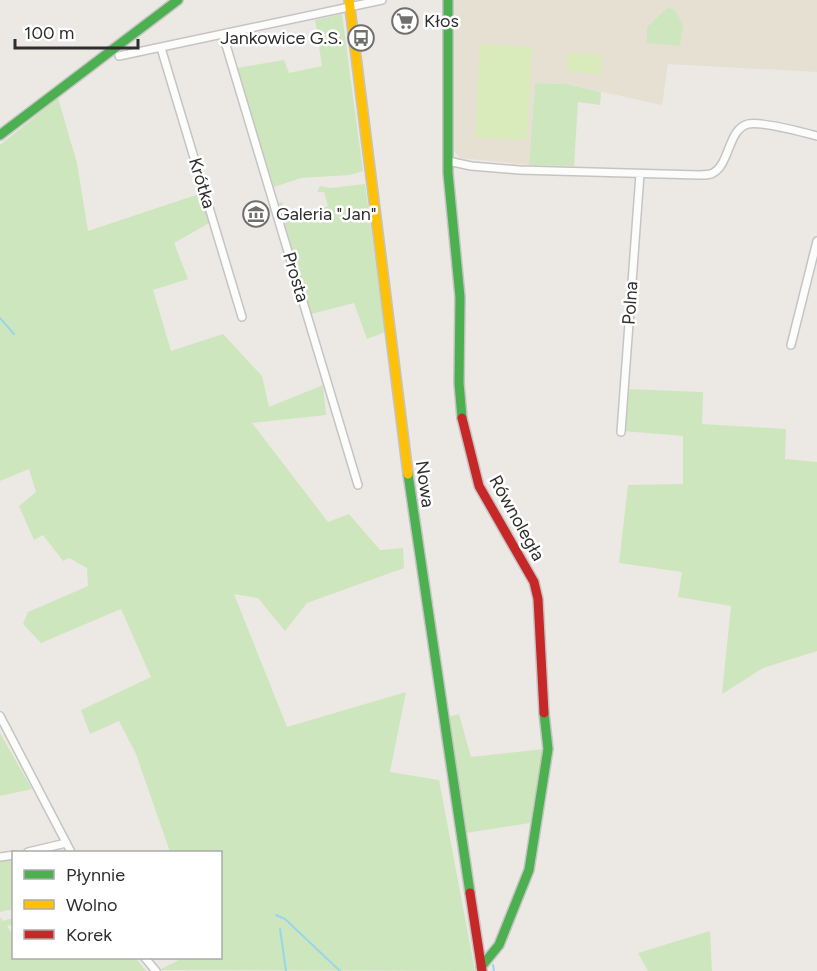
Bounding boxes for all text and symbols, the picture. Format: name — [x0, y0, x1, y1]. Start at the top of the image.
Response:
supermarket icon: Kłos — [390, 6, 420, 36]
place label: Kłos — [424, 10, 459, 32]
scale bar — [15, 12, 138, 50]
text: 100 m — [24, 22, 74, 44]
bus stop icon: Jankowice G.S. — [346, 23, 376, 53]
place label: Jankowice G.S. — [220, 27, 342, 49]
street label: Krótka — [184, 155, 220, 211]
museum icon: Galeria "Jan" — [241, 199, 271, 229]
place label: Galeria "Jan" — [276, 203, 377, 225]
street label: Prosta — [278, 249, 314, 305]
street label: Polna — [617, 280, 643, 326]
street label: Nowa — [411, 459, 439, 509]
street label: Równoległa — [484, 471, 550, 565]
legend — [12, 851, 222, 959]
text: Płynnie — [66, 864, 125, 886]
text: Wolno — [66, 894, 117, 916]
text: Korek — [66, 924, 112, 946]

